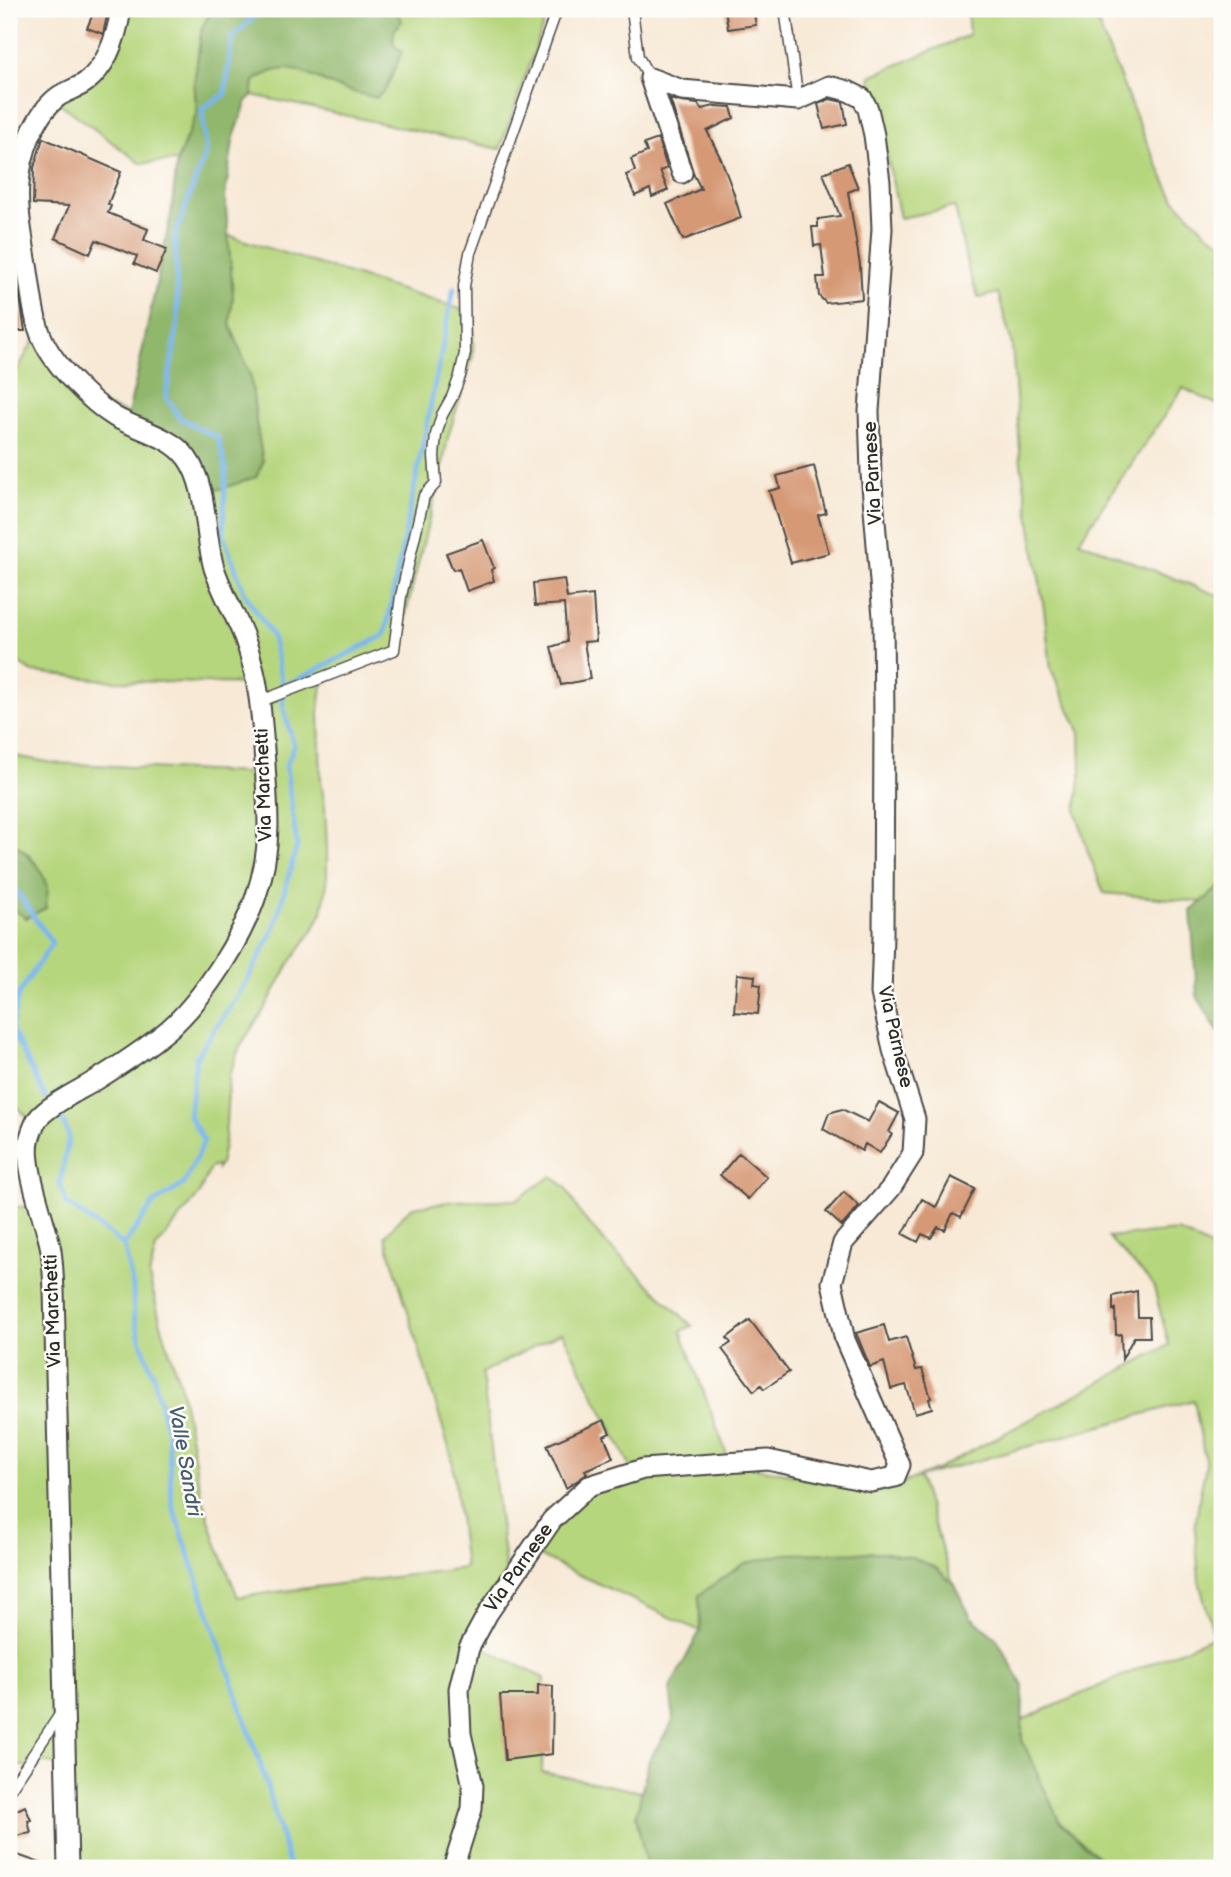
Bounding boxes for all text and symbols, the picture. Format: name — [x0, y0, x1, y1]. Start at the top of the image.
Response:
street label: Via Parnese — [859, 421, 887, 525]
street label: Via Marchetti — [251, 728, 277, 842]
street label: Via Parnese — [872, 984, 918, 1090]
street label: Via Marchetti — [40, 1254, 66, 1368]
water label: Valle Sandri — [163, 1404, 207, 1520]
street label: Via Parnese — [480, 1519, 558, 1617]

